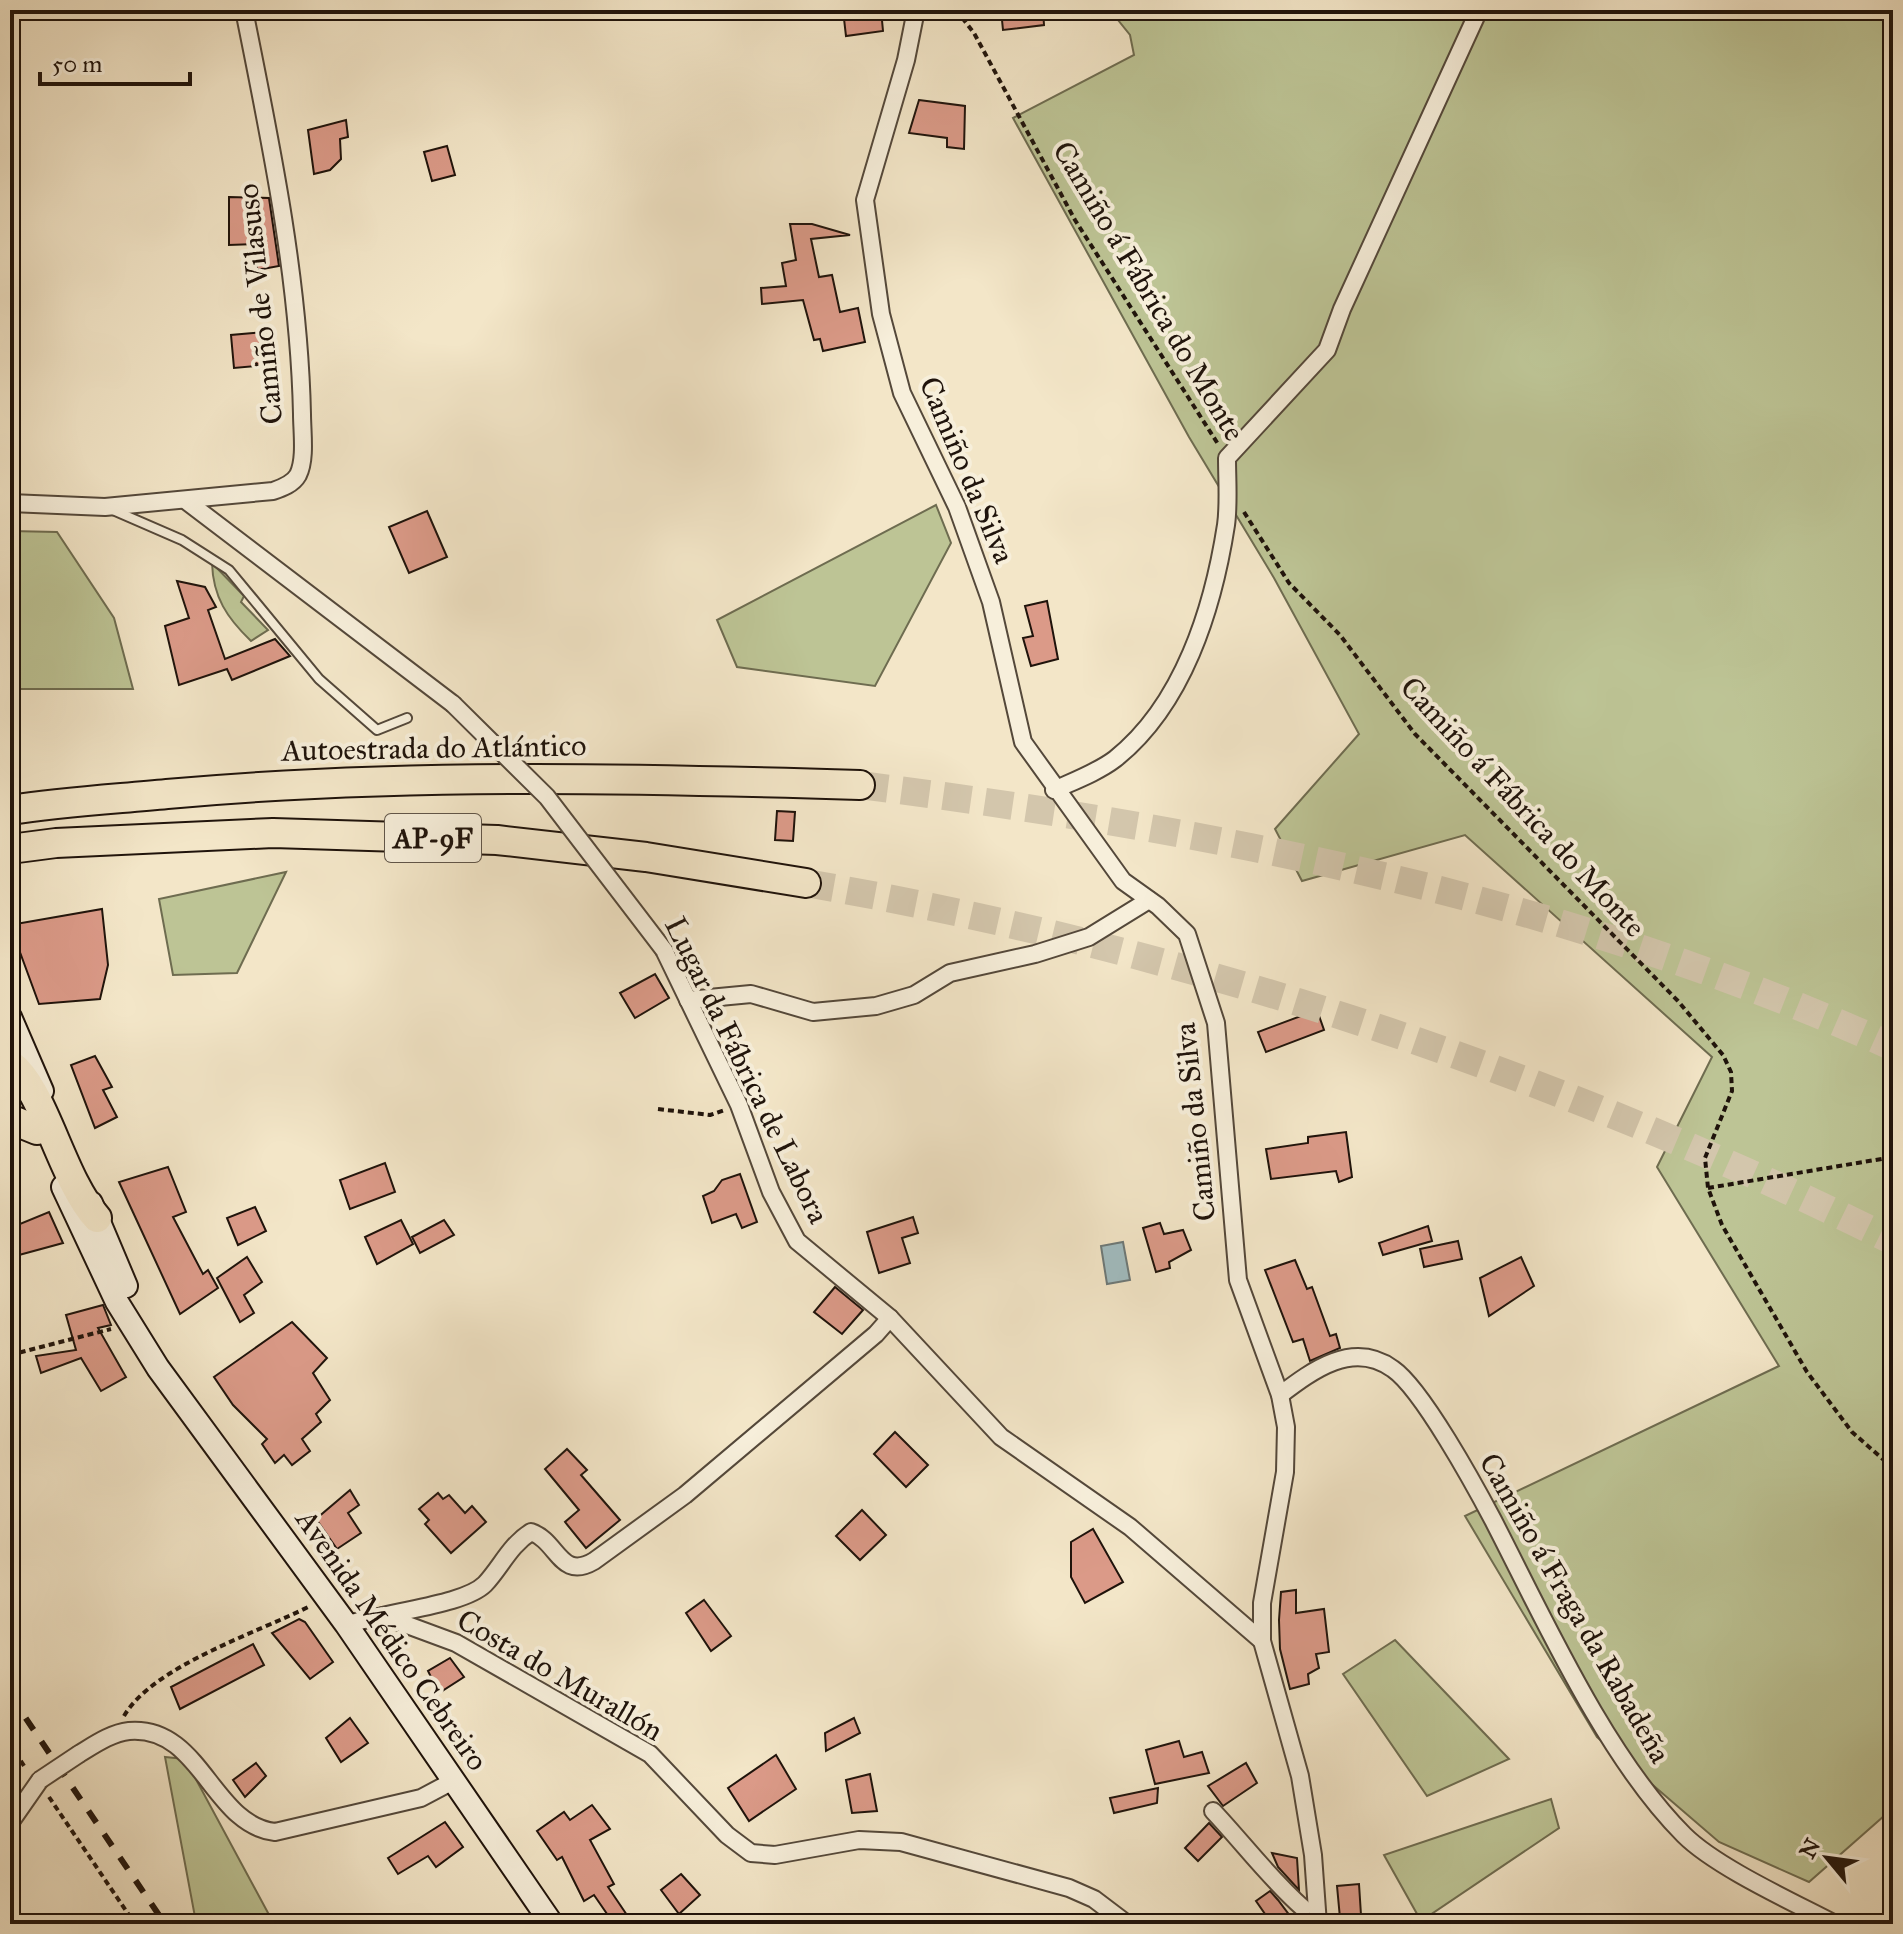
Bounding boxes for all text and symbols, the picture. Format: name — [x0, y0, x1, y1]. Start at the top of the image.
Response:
scale bar — [40, 36, 190, 86]
text: 50 m — [52, 49, 102, 79]
street label: Camiño á Fábrica do Monte — [1045, 135, 1253, 447]
street label: Camiño de Vilasuso — [229, 182, 291, 426]
street label: Camiño da Silva — [912, 371, 1023, 569]
street label: Camiño á Fábrica do Monte — [1393, 669, 1653, 945]
street label: Autoestrada do Atlántico — [279, 727, 587, 769]
road number: AP-9F — [385, 814, 481, 862]
street label: Lugar da Fábrica de Labora — [657, 911, 837, 1229]
street label: Camiño da Silva — [1167, 1021, 1223, 1223]
street label: Camiño á Fraga da Rabadeña — [1472, 1447, 1679, 1769]
street label: Avenida Médico Cebreiro — [287, 1501, 496, 1777]
street label: Costa do Murallón — [451, 1602, 669, 1748]
north arrow — [1787, 1818, 1867, 1898]
text: N — [1794, 1834, 1826, 1863]

